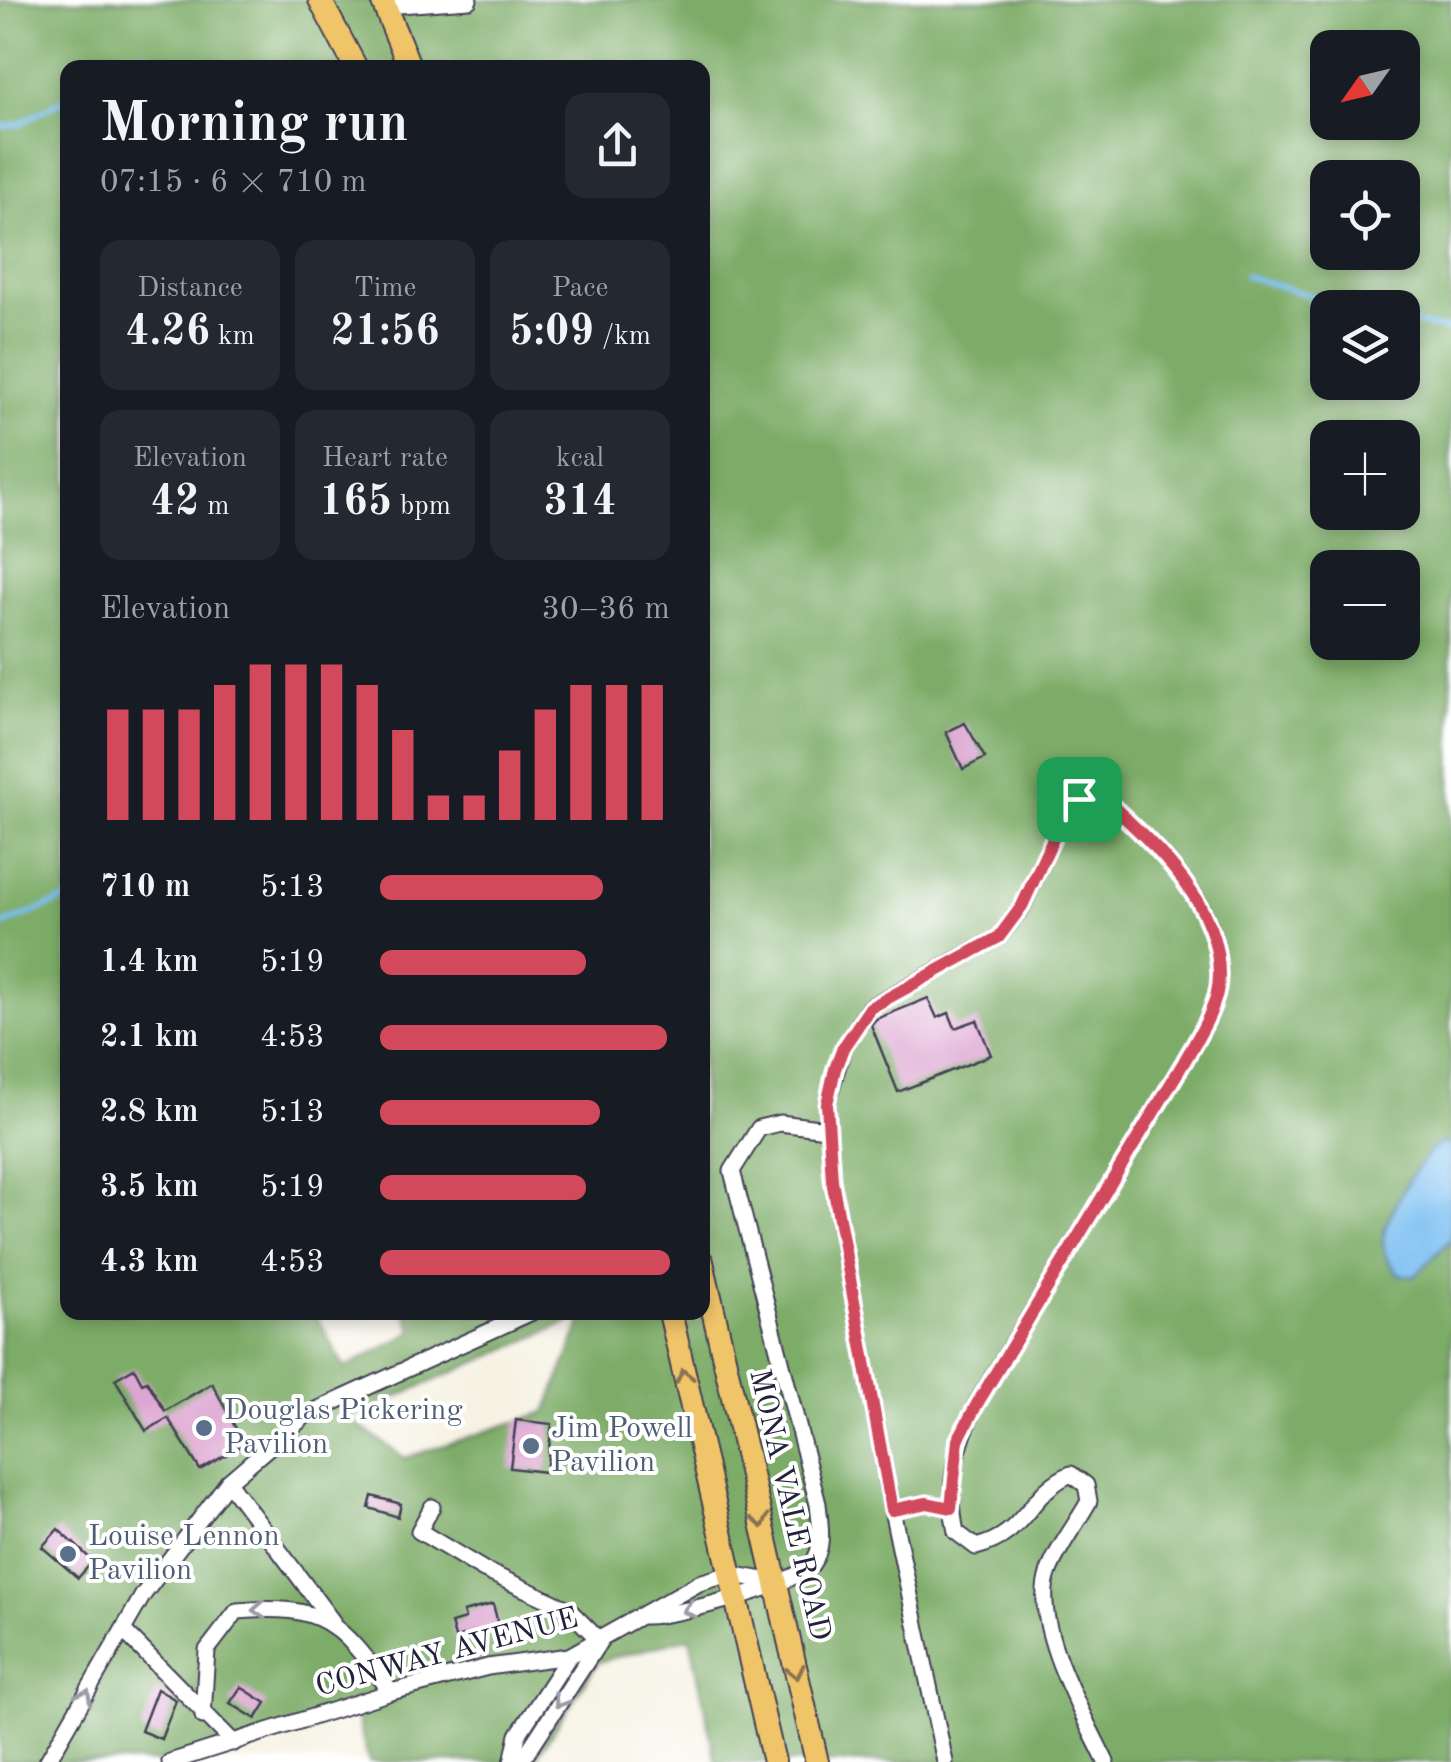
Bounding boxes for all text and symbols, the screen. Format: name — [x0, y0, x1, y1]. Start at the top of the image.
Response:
north arrow — [1310, 30, 1420, 140]
map controls — [1310, 30, 1420, 660]
button: share — [565, 93, 670, 198]
text: Morning run — [100, 98, 409, 153]
button: locate — [1310, 160, 1420, 270]
text: 07:15 · 6 × 710 m — [100, 167, 367, 199]
text: Distance — [137, 275, 243, 303]
text: Time — [354, 275, 416, 303]
text: Pace — [552, 275, 608, 303]
button: layers — [1310, 290, 1420, 400]
text: 4.26 — [125, 312, 210, 354]
text: 21:56 — [330, 312, 440, 354]
text: 5:09 — [509, 312, 594, 354]
text: km — [210, 323, 255, 351]
text: /km — [594, 323, 651, 351]
button: + — [1310, 420, 1420, 530]
text: Elevation — [133, 445, 247, 473]
text: Heart rate — [322, 445, 448, 473]
text: kcal — [556, 445, 604, 473]
text: 42 — [151, 482, 199, 524]
text: 165 — [319, 482, 392, 524]
text: 314 — [543, 482, 617, 524]
text: m — [199, 493, 229, 521]
text: bpm — [392, 493, 451, 521]
button: − — [1310, 550, 1420, 660]
text: Elevation — [100, 594, 230, 626]
text: 30–36 m — [542, 594, 670, 626]
pin — [1037, 757, 1122, 842]
icon: arrive — [1052, 772, 1107, 827]
text: 710 m — [100, 872, 190, 904]
text: 5:13 — [260, 872, 325, 904]
text: 1.4 km — [100, 947, 199, 979]
text: 5:19 — [260, 947, 325, 979]
text: 2.1 km — [100, 1022, 199, 1054]
text: 4:53 — [260, 1022, 325, 1054]
text: 2.8 km — [100, 1097, 199, 1129]
text: 5:13 — [260, 1097, 325, 1129]
text: 3.5 km — [100, 1172, 199, 1204]
text: 5:19 — [260, 1172, 325, 1204]
text: 4.3 km — [100, 1247, 199, 1279]
text: 4:53 — [260, 1247, 325, 1279]
street label: MONA VALE ROAD — [743, 1366, 835, 1644]
one-way arrow — [675, 1368, 696, 1385]
place label: Douglas Pickering Pavilion — [224, 1396, 463, 1460]
place label: Jim Powell Pavilion — [551, 1414, 693, 1478]
marker: Douglas Pickering Pavilion — [193, 1417, 215, 1439]
marker: Jim Powell Pavilion — [520, 1435, 542, 1457]
one-way arrow — [750, 1512, 771, 1529]
place label: Louise Lennon Pavilion — [88, 1522, 280, 1586]
marker: Louise Lennon Pavilion — [57, 1543, 79, 1565]
one-way arrow — [250, 1599, 266, 1620]
one-way arrow — [681, 1599, 698, 1620]
street label: CONWAY AVENUE — [312, 1603, 582, 1703]
one-way arrow — [784, 1663, 805, 1680]
one-way arrow — [72, 1689, 92, 1707]
one-way arrow — [554, 1691, 573, 1709]

